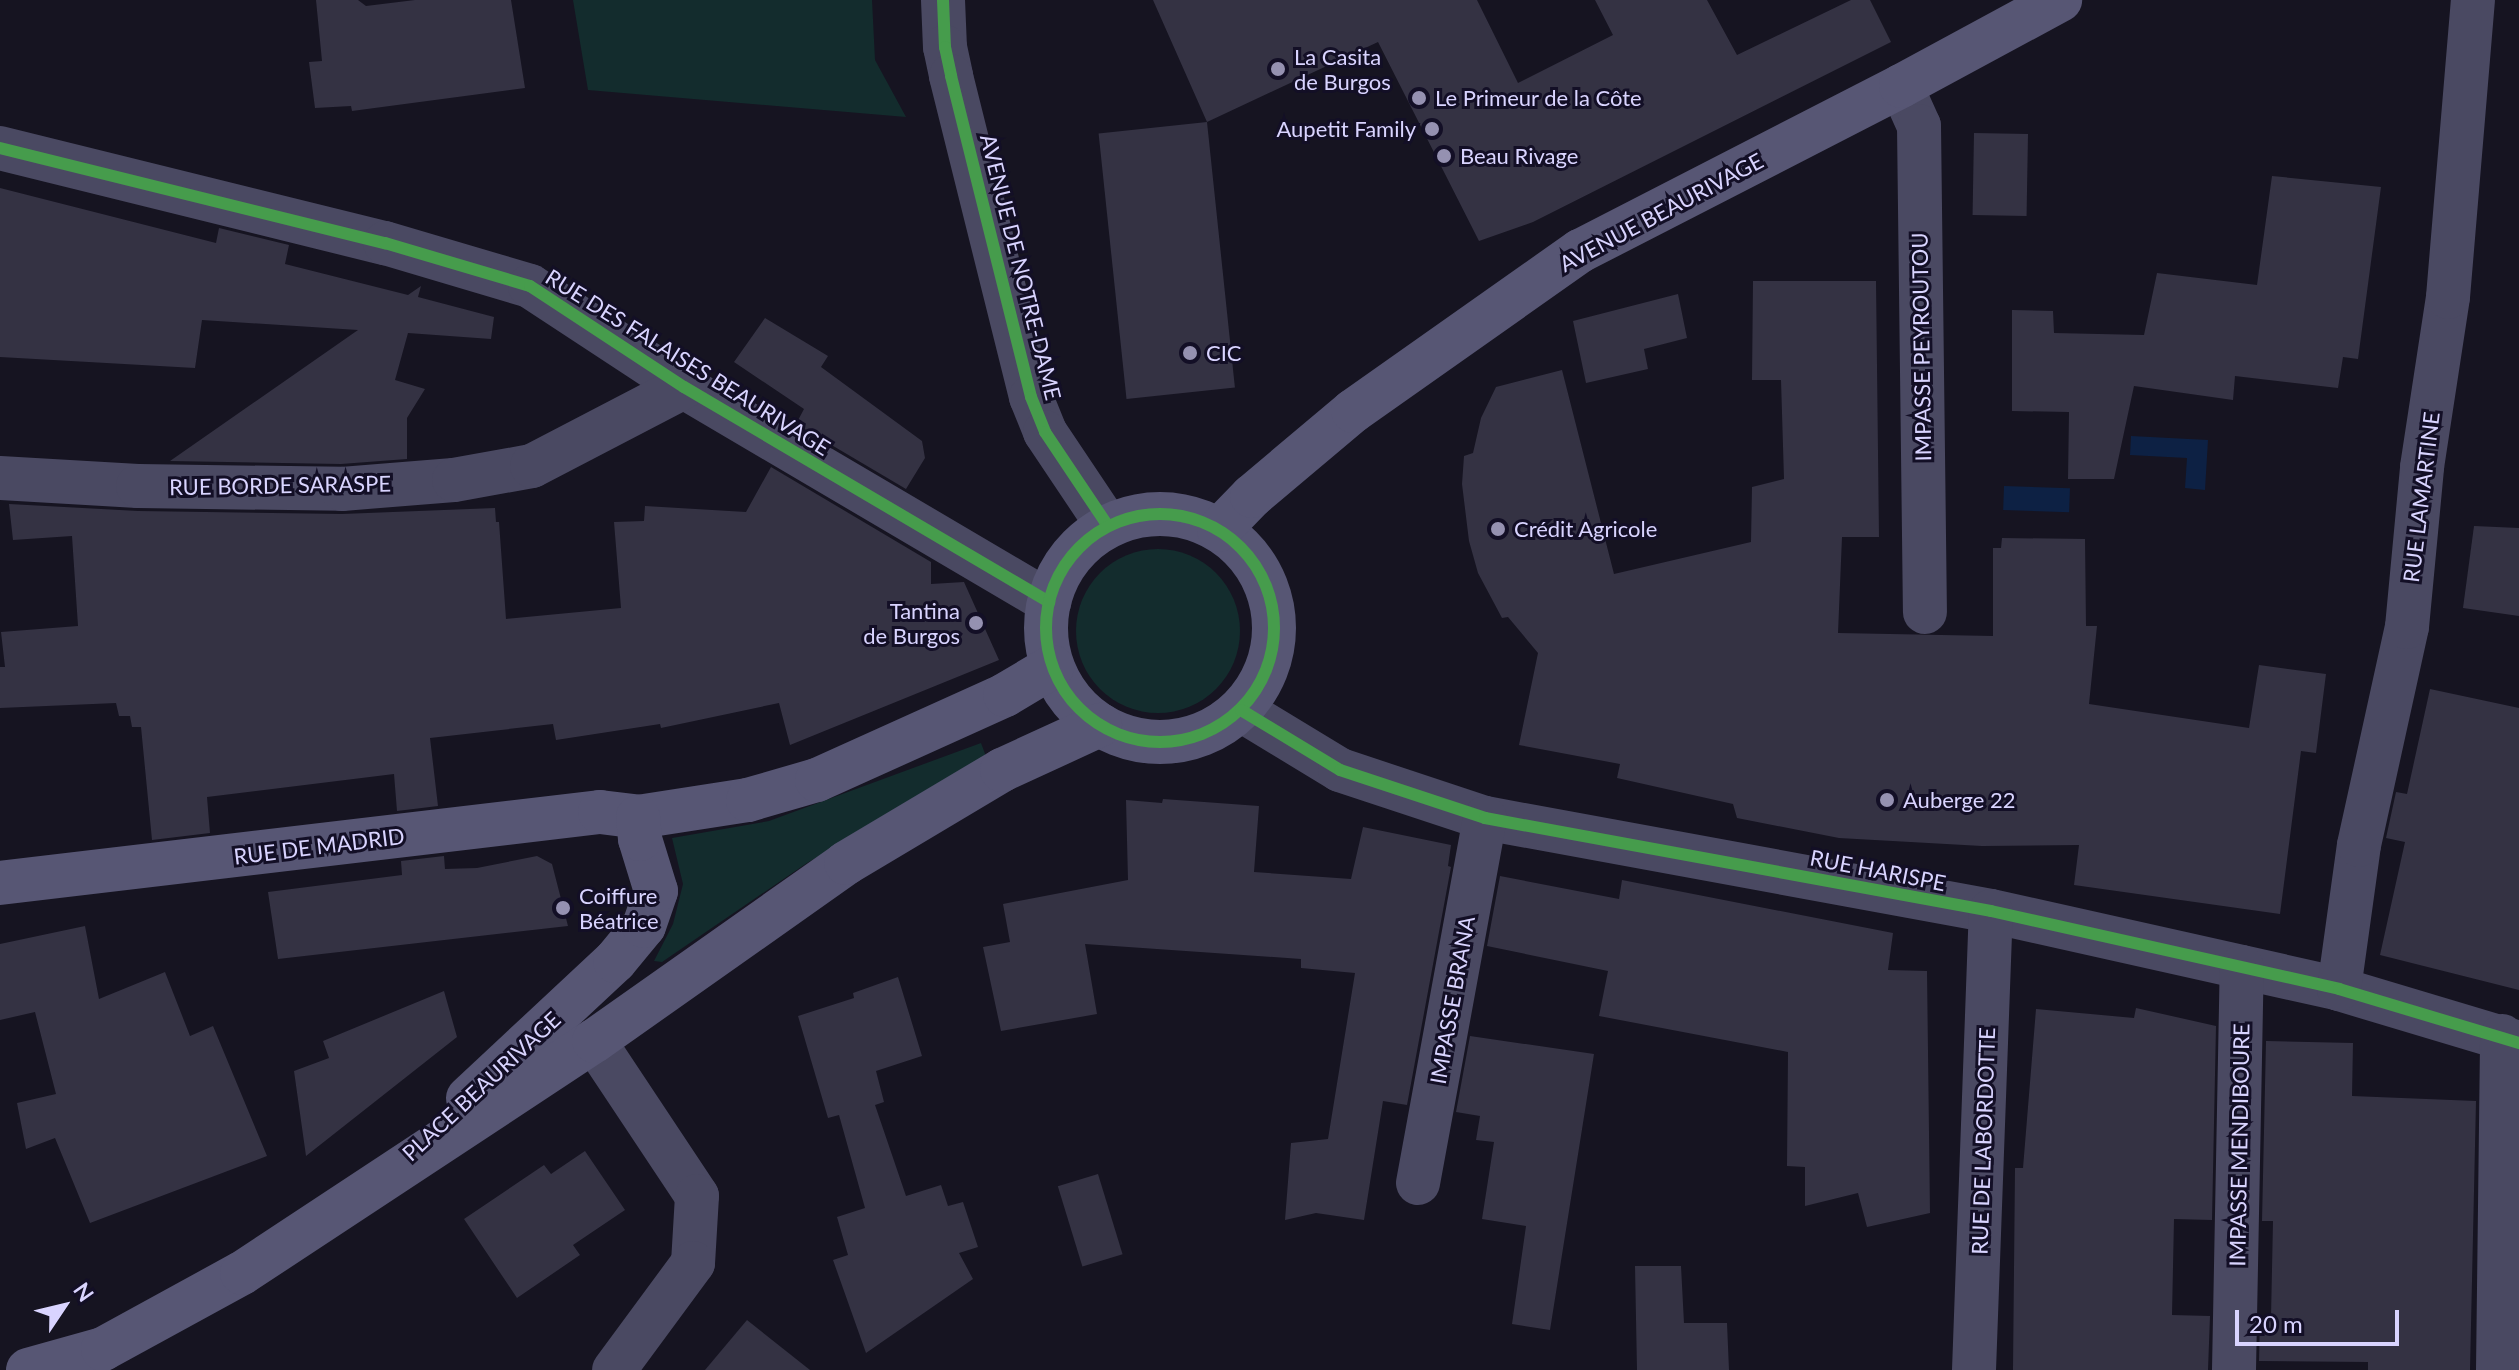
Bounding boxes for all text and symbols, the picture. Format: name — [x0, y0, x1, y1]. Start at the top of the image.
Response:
place label: La Casita de Burgos — [1294, 43, 1391, 94]
marker: La Casita de Burgos — [1269, 60, 1287, 78]
place label: Le Primeur de la Côte — [1435, 85, 1642, 111]
marker: Le Primeur de la Côte — [1410, 89, 1428, 107]
place label: Aupetit Family — [1276, 116, 1416, 142]
marker: Aupetit Family — [1423, 120, 1441, 138]
street label: AVENUE DE NOTRE-DAME — [975, 131, 1067, 403]
place label: Beau Rivage — [1460, 143, 1578, 169]
marker: Beau Rivage — [1435, 147, 1453, 165]
street label: AVENUE BEAURIVAGE — [1555, 147, 1767, 277]
street label: IMPASSE PEYROUTOU — [1906, 232, 1936, 462]
street label: RUE DES FALAISES BEAURIVAGE — [541, 263, 835, 461]
place label: CIC — [1206, 340, 1242, 366]
marker: CIC — [1181, 344, 1199, 362]
street label: RUE LAMARTINE — [2397, 410, 2445, 584]
street label: RUE BORDE SARASPE — [169, 470, 391, 500]
place label: Crédit Agricole — [1514, 516, 1658, 542]
marker: Crédit Agricole — [1489, 520, 1507, 538]
place label: Tantina de Burgos — [863, 597, 960, 648]
marker: Tantina de Burgos — [967, 614, 985, 632]
place label: Auberge 22 — [1903, 787, 2016, 813]
marker: Auberge 22 — [1878, 791, 1896, 809]
street label: RUE DE MADRID — [232, 822, 406, 870]
street label: RUE HARISPE — [1808, 844, 1948, 896]
place label: Coiffure Béatrice — [579, 882, 659, 934]
marker: Coiffure Béatrice — [554, 899, 572, 917]
street label: IMPASSE BRANA — [1424, 914, 1480, 1086]
street label: PLACE BEAURIVAGE — [396, 1006, 566, 1166]
street label: IMPASSE MENDIBOURE — [2224, 1023, 2254, 1267]
street label: RUE DE LABORDOTTE — [1966, 1027, 2000, 1255]
north arrow — [24, 1266, 104, 1346]
text: N — [68, 1277, 100, 1307]
scale bar — [2239, 1294, 2403, 1344]
text: 20 m — [2249, 1309, 2303, 1338]

